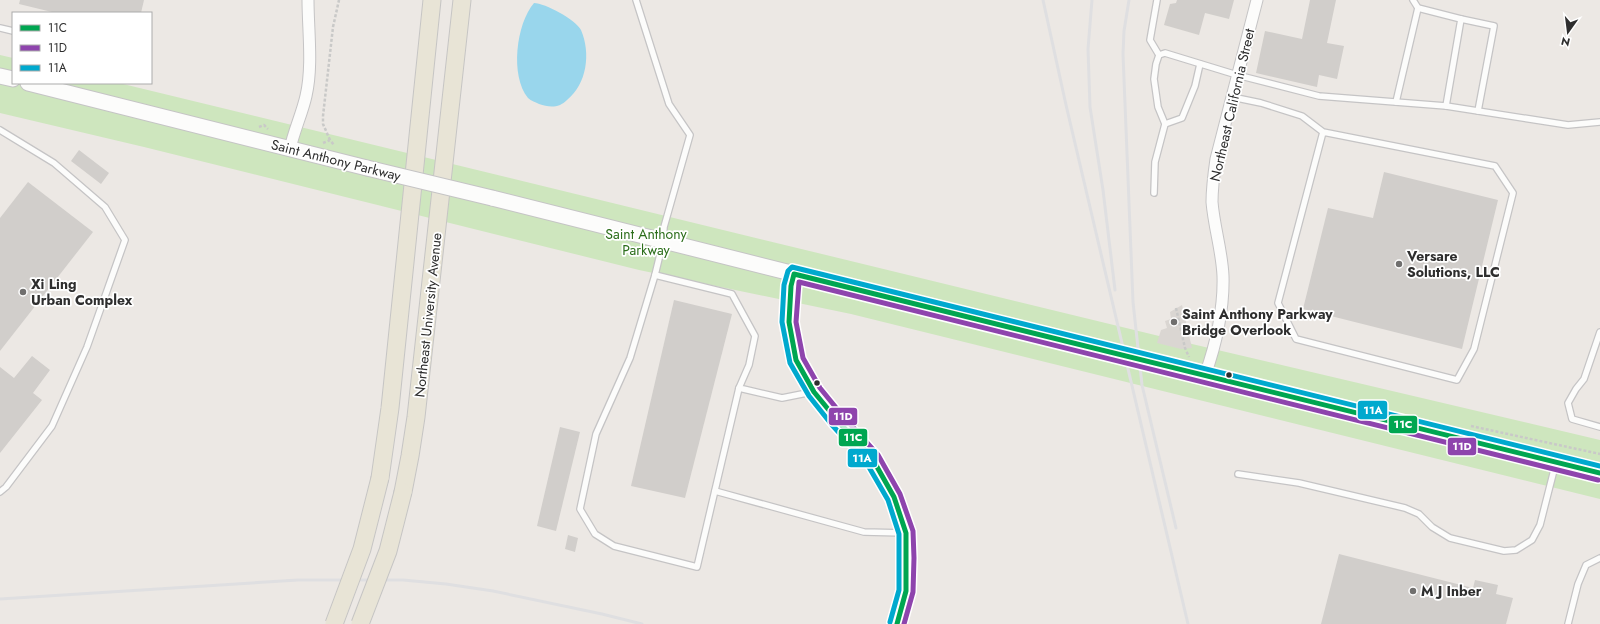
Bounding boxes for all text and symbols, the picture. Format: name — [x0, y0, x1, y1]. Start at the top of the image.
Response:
legend — [12, 12, 152, 84]
north arrow — [1548, 12, 1588, 52]
text: 11C — [48, 19, 67, 37]
street label: Northeast California Street — [1205, 26, 1259, 183]
text: N — [1559, 33, 1572, 51]
text: 11D — [48, 39, 67, 57]
text: 11A — [48, 59, 67, 77]
street label: Saint Anthony Parkway — [269, 134, 404, 186]
park label: Saint Anthony Parkway — [605, 224, 688, 260]
street label: Northeast University Avenue — [409, 232, 447, 398]
place label: Versare Solutions, LLC — [1406, 246, 1500, 282]
marker: Versare Solutions, LLC — [1394, 259, 1404, 269]
place label: Xi Ling Urban Complex — [31, 274, 133, 310]
marker: Xi Ling Urban Complex — [18, 287, 28, 297]
place label: Saint Anthony Parkway Bridge Overlook — [1182, 304, 1333, 340]
marker: Saint Anthony Parkway Bridge Overlook — [1169, 317, 1179, 327]
unlabelled marker — [1224, 370, 1234, 380]
unlabelled marker — [812, 378, 822, 388]
line badge: 11A — [1357, 400, 1388, 420]
text: 11A — [1363, 402, 1384, 418]
line badge: 11D — [828, 407, 858, 426]
text: 11D — [833, 408, 853, 424]
line badge: 11C — [1388, 415, 1418, 434]
text: 11C — [1394, 416, 1412, 432]
line badge: 11C — [838, 428, 868, 447]
text: 11C — [844, 429, 862, 445]
line badge: 11D — [1447, 437, 1477, 456]
text: 11D — [1452, 438, 1472, 454]
line badge: 11A — [847, 448, 878, 468]
text: 11A — [852, 450, 873, 466]
place label: M J Inber — [1421, 581, 1482, 601]
marker: M J Inber — [1408, 586, 1418, 596]

